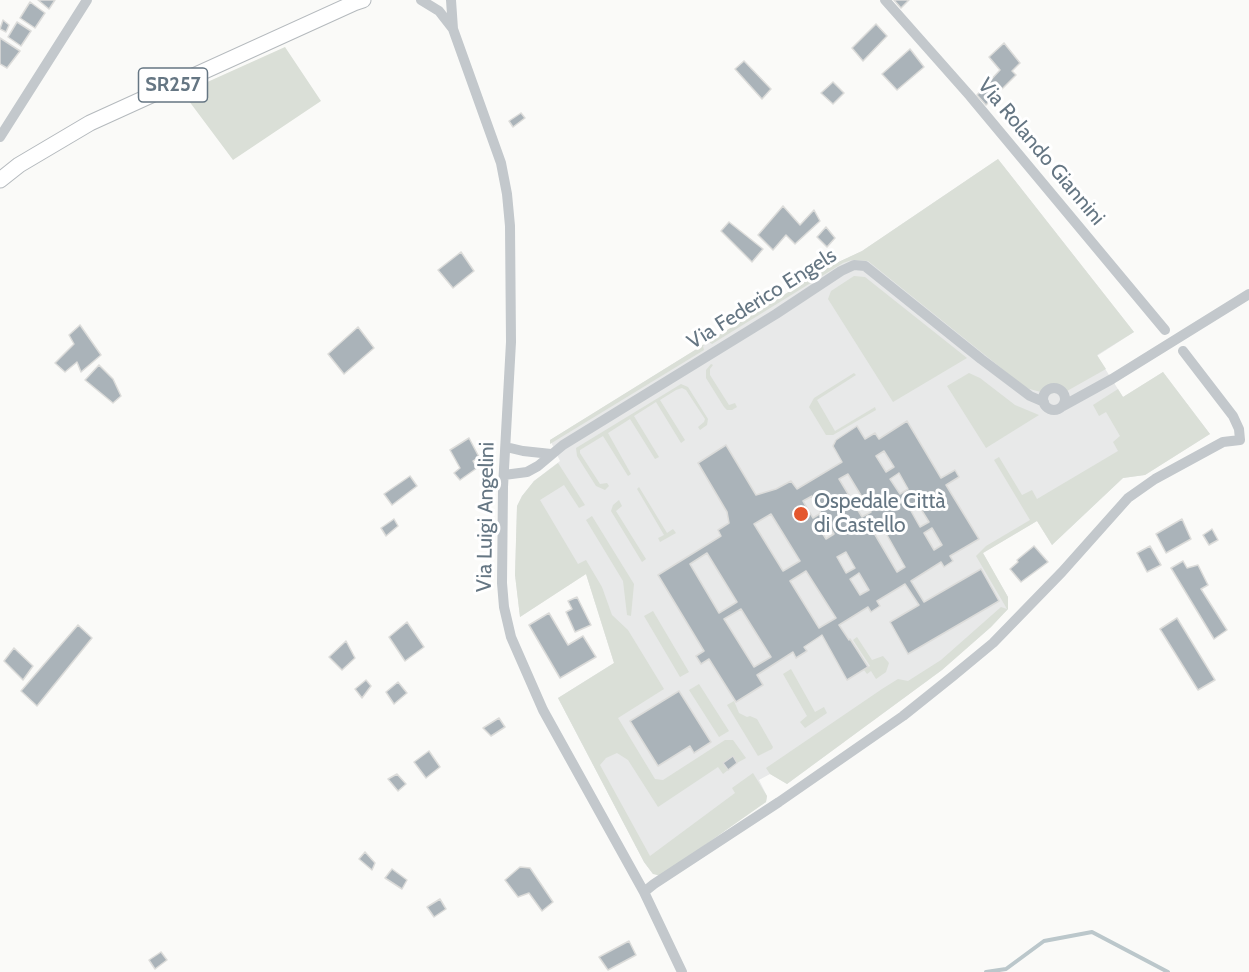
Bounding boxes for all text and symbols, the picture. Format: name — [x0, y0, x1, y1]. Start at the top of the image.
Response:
road number: SR257 — [138, 68, 207, 102]
street label: Via Rolando Giannini — [972, 73, 1110, 231]
street label: Via Federico Engels — [683, 243, 841, 355]
street label: Via Luigi Angelini — [472, 442, 500, 592]
place label: Ospedale Città di Castello — [814, 489, 946, 539]
marker: Ospedale Città di Castello — [792, 505, 810, 523]

